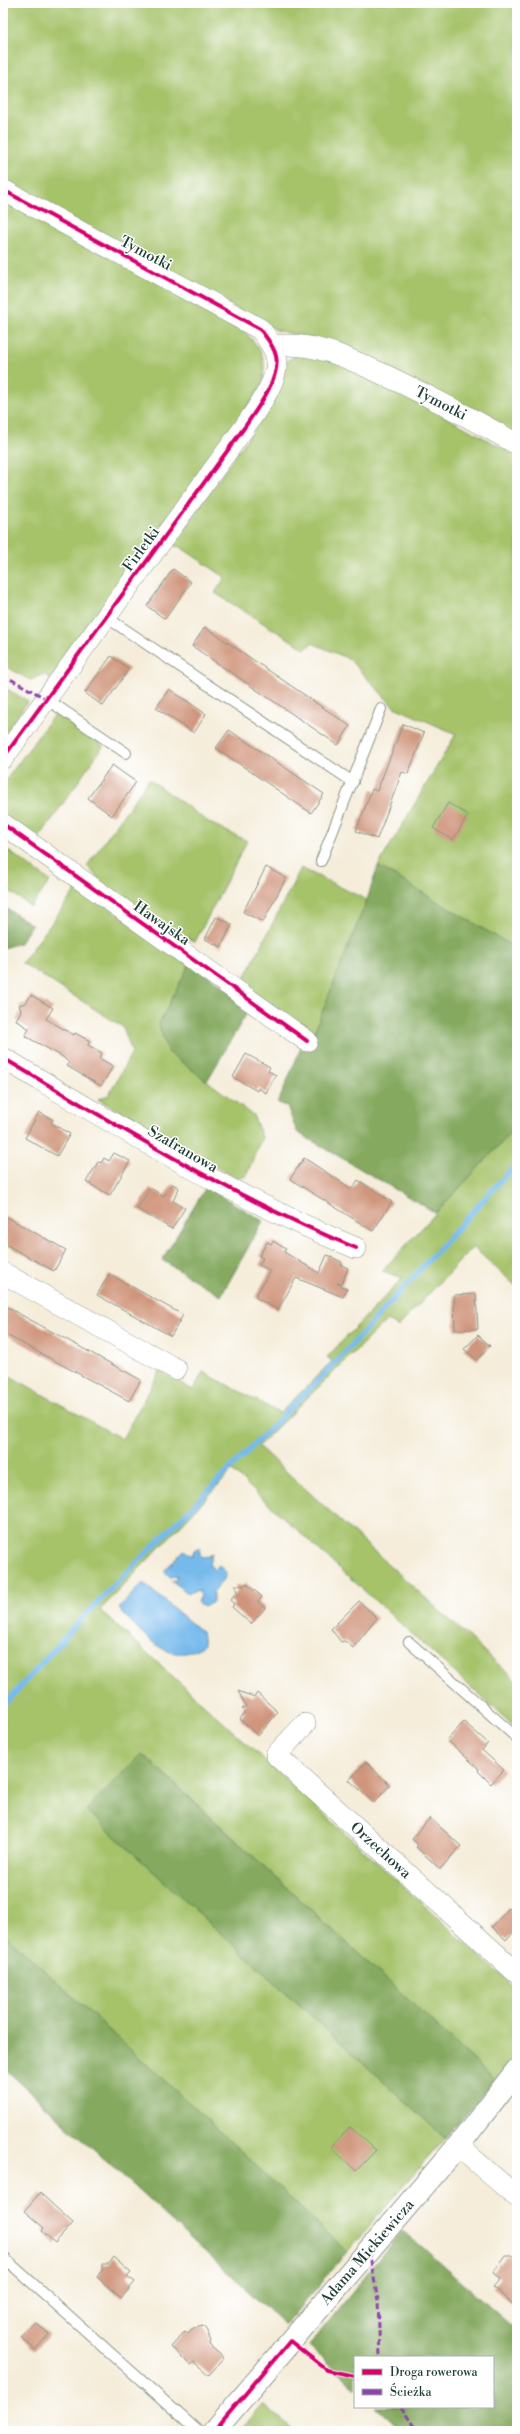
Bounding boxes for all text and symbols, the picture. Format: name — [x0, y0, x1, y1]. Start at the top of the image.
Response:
street label: Tymotki — [117, 232, 175, 275]
street label: Tymotki — [411, 382, 470, 425]
street label: Firletki — [119, 523, 164, 576]
street label: Hawajska — [130, 897, 194, 950]
street label: Szafranowa — [144, 1122, 222, 1177]
street label: Orzechowa — [346, 1818, 415, 1883]
street label: Adama Mickiewicza — [316, 2195, 419, 2310]
legend — [354, 2356, 494, 2408]
text: Droga rowerowa — [390, 2365, 479, 2380]
text: Ścieżka — [390, 2383, 432, 2400]

